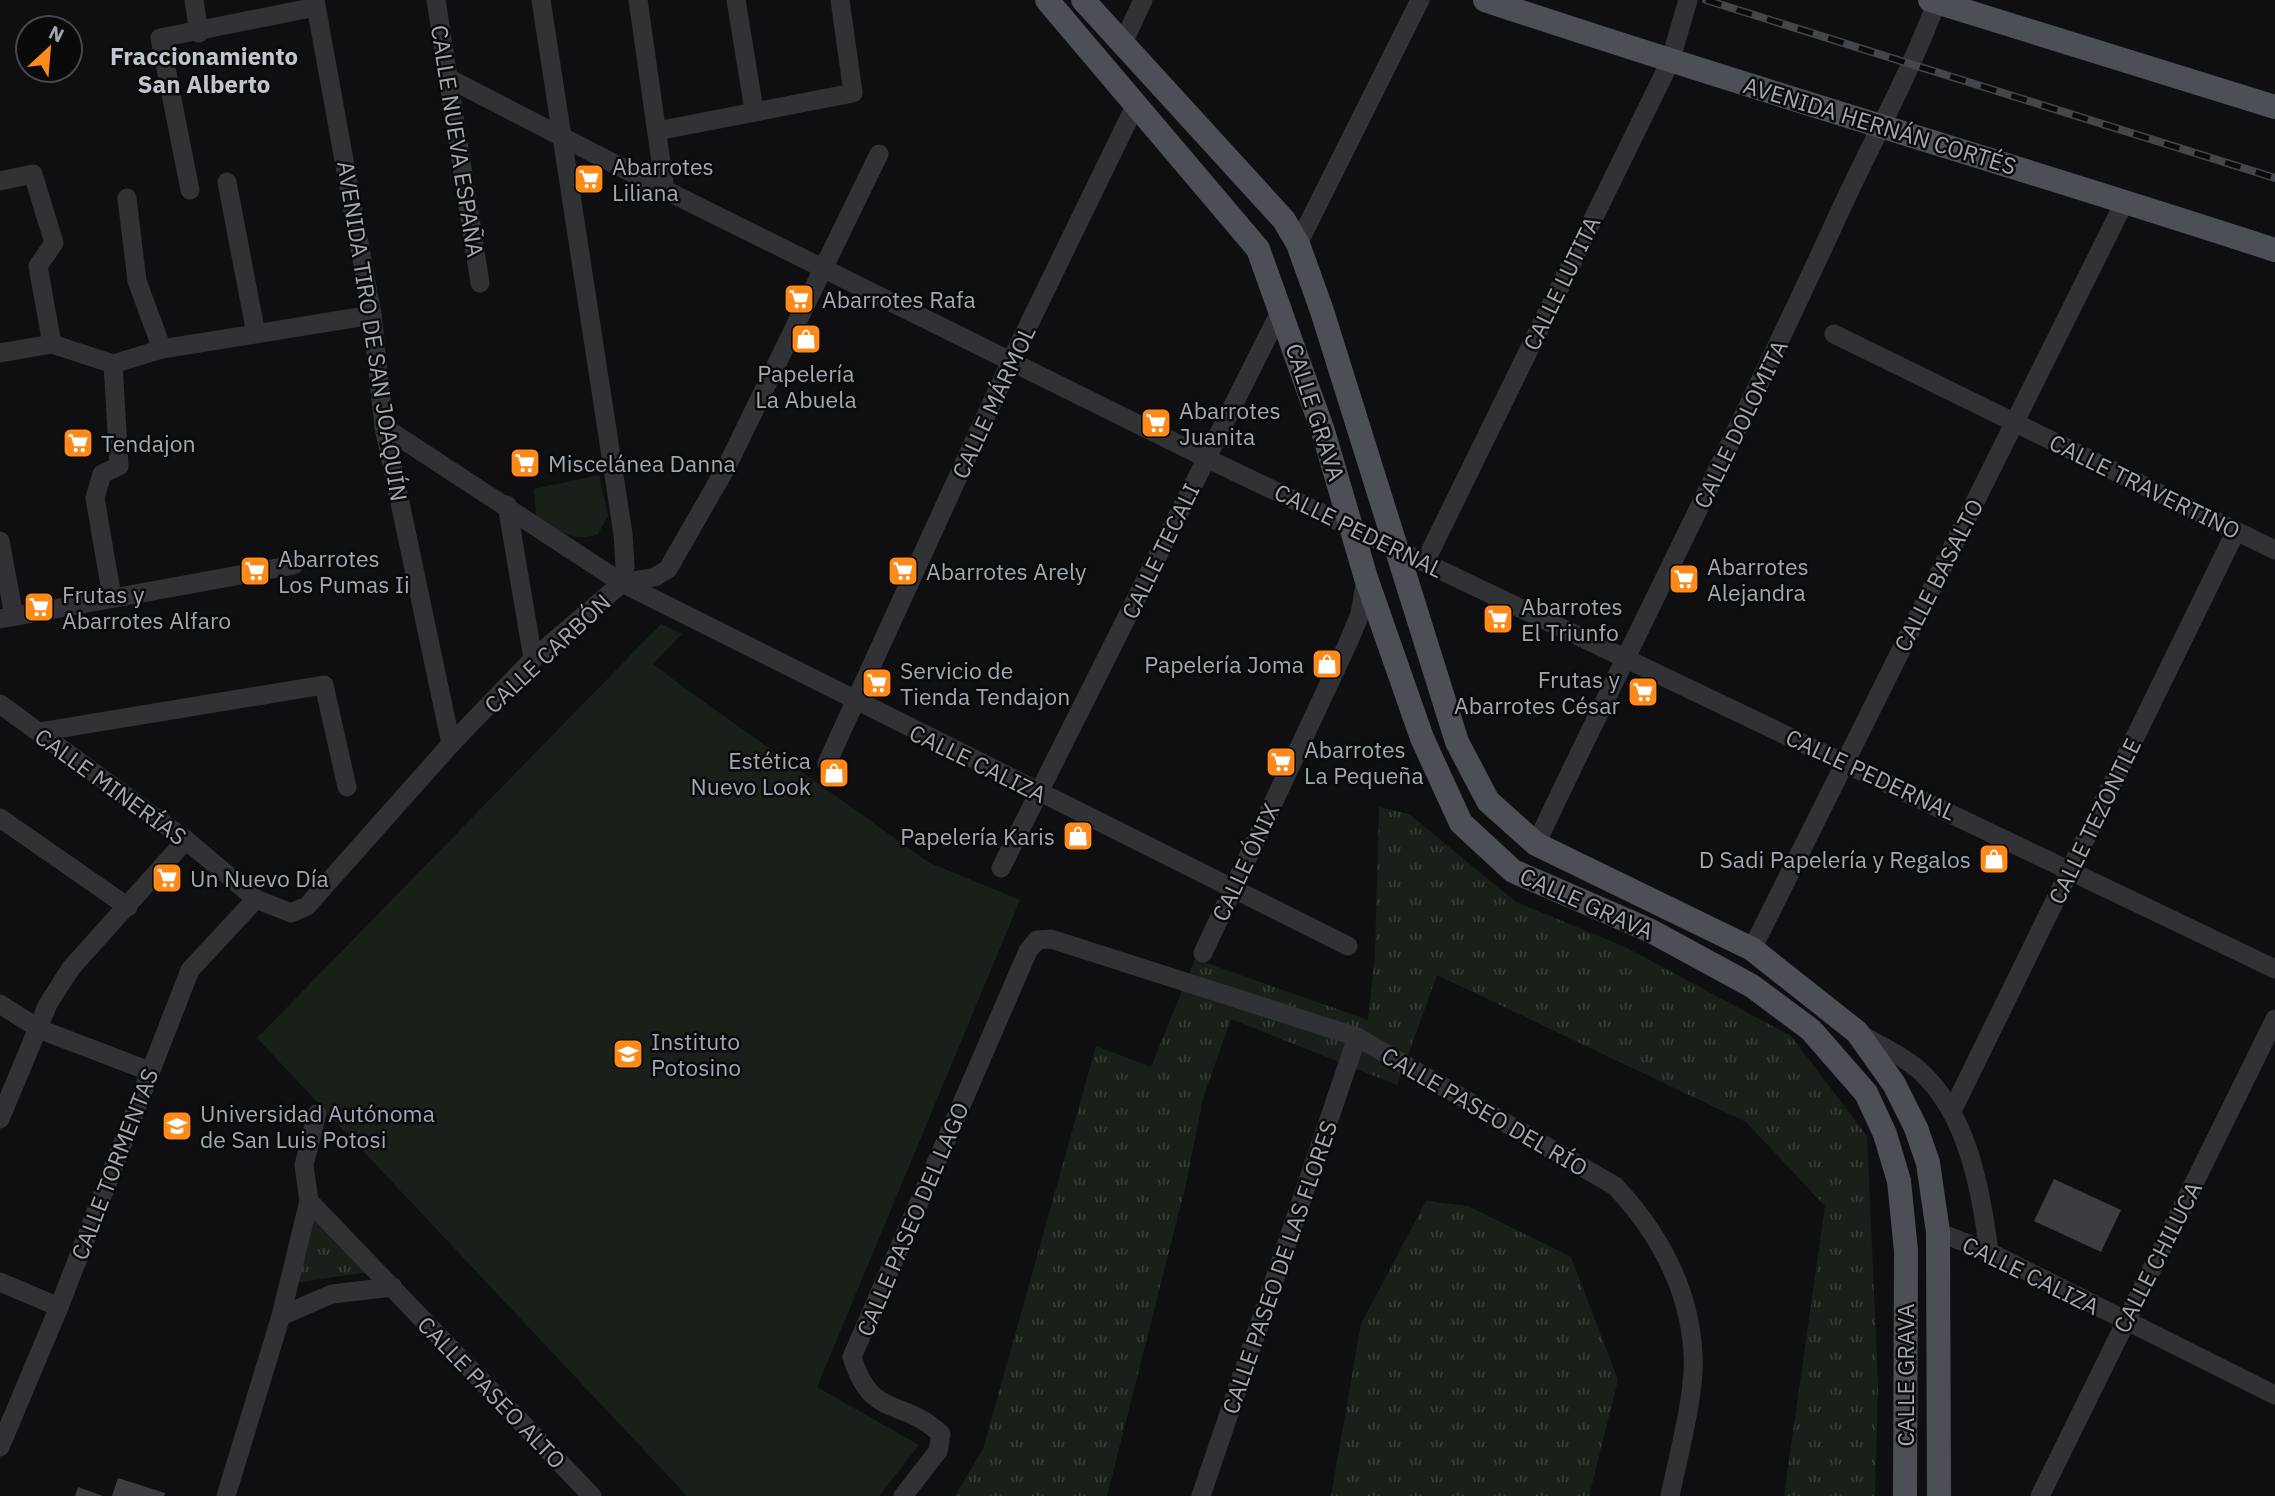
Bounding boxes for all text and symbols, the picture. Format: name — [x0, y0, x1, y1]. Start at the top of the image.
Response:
north arrow — [14, 14, 84, 84]
text: N — [45, 20, 68, 48]
street label: CALLE NUEVA ESPAÑA — [425, 23, 491, 259]
district label: Fraccionamiento San Alberto — [110, 40, 298, 100]
street label: AVENIDA HERNÁN CORTÉS — [1740, 69, 2020, 181]
place label: Abarrotes Liliana — [612, 151, 714, 207]
street label: AVENIDA TIRO DE SAN JOAQUÍN — [331, 159, 415, 503]
supermarket icon: Abarrotes Liliana — [572, 162, 606, 196]
street label: CALLE LUTITA — [1516, 211, 1607, 355]
supermarket icon: Abarrotes Rafa — [782, 282, 816, 316]
place label: Abarrotes Rafa — [822, 284, 976, 314]
street label: CALLE MÁRMOL — [944, 321, 1042, 483]
shop icon: Papelería La Abuela — [789, 322, 823, 356]
street label: CALLE DOLOMITA — [1686, 335, 1794, 513]
street label: CALLE GRAVA — [1280, 339, 1352, 485]
place label: Papelería La Abuela — [755, 358, 857, 414]
place label: Abarrotes Juanita — [1179, 395, 1281, 451]
supermarket icon: Abarrotes Juanita — [1139, 406, 1173, 440]
supermarket icon: Tendajon — [61, 426, 95, 460]
street label: CALLE TRAVERTINO — [2045, 427, 2245, 545]
place label: Tendajon — [101, 428, 196, 458]
supermarket icon: Miscelánea Danna — [508, 446, 542, 480]
place label: Miscelánea Danna — [548, 448, 736, 478]
street label: CALLE PEDERNAL — [1270, 476, 1448, 584]
street label: CALLE TECALI — [1114, 478, 1206, 624]
street label: CALLE BASALTO — [1887, 494, 1989, 656]
place label: Abarrotes Los Pumas Ii — [278, 543, 410, 599]
place label: Abarrotes Alejandra — [1707, 551, 1809, 607]
supermarket icon: Abarrotes Los Pumas Ii — [238, 554, 272, 588]
supermarket icon: Abarrotes Arely — [886, 554, 920, 588]
place label: Abarrotes Arely — [926, 556, 1087, 586]
supermarket icon: Abarrotes Alejandra — [1667, 562, 1701, 596]
place label: Frutas y Abarrotes Alfaro — [62, 579, 231, 635]
street label: CALLE CARBÓN — [477, 587, 617, 719]
supermarket icon: Frutas y Abarrotes Alfaro — [22, 590, 56, 624]
place label: Abarrotes El Triunfo — [1521, 591, 1623, 647]
supermarket icon: Abarrotes El Triunfo — [1481, 602, 1515, 636]
shop icon: Papelería Joma — [1310, 647, 1344, 681]
place label: Papelería Joma — [1144, 649, 1304, 679]
place label: Servicio de Tienda Tendajon — [900, 655, 1070, 711]
place label: Frutas y Abarrotes César — [1454, 664, 1621, 720]
supermarket icon: Servicio de Tienda Tendajon — [860, 666, 894, 700]
supermarket icon: Frutas y Abarrotes César — [1626, 675, 1660, 709]
street label: CALLE CALIZA — [905, 717, 1052, 809]
street label: CALLE MINERÍAS — [29, 721, 193, 851]
street label: CALLE PEDERNAL — [1781, 721, 1961, 827]
street label: CALLE TEZONTLE — [2041, 733, 2147, 909]
place label: Abarrotes La Pequeña — [1304, 734, 1424, 790]
place label: Estética Nuevo Look — [691, 745, 811, 801]
supermarket icon: Abarrotes La Pequeña — [1264, 745, 1298, 779]
shop icon: Estética Nuevo Look — [817, 756, 851, 790]
street label: CALLE ÓNIX — [1205, 798, 1285, 926]
shop icon: Papelería Karis — [1061, 819, 1095, 853]
place label: Papelería Karis — [900, 821, 1055, 851]
shop icon: D Sadi Papelería y Regalos — [1977, 842, 2011, 876]
place label: D Sadi Papelería y Regalos — [1699, 844, 1971, 874]
street label: CALLE GRAVA — [1515, 860, 1659, 946]
supermarket icon: Un Nuevo Día — [150, 861, 184, 895]
place label: Un Nuevo Día — [190, 863, 329, 893]
place label: Instituto Potosino — [651, 1026, 741, 1082]
school or university icon: Instituto Potosino — [611, 1037, 645, 1071]
street label: CALLE PASEO DEL RÍO — [1377, 1040, 1593, 1182]
street label: CALLE TORMENTAS — [64, 1064, 164, 1264]
street label: CALLE PASEO DEL LAGO — [849, 1097, 975, 1341]
place label: Universidad Autónoma de San Luis Potosi — [200, 1098, 435, 1154]
school or university icon: Universidad Autónoma de San Luis Potosi — [160, 1109, 194, 1143]
street label: CALLE PASEO DE LAS FLORES — [1215, 1116, 1343, 1418]
street label: CALLE CHILUCA — [2106, 1176, 2208, 1338]
street label: CALLE CALIZA — [1958, 1229, 2105, 1321]
street label: CALLE GRAVA — [1890, 1303, 1920, 1447]
street label: CALLE PASEO ALTO — [412, 1309, 572, 1475]

